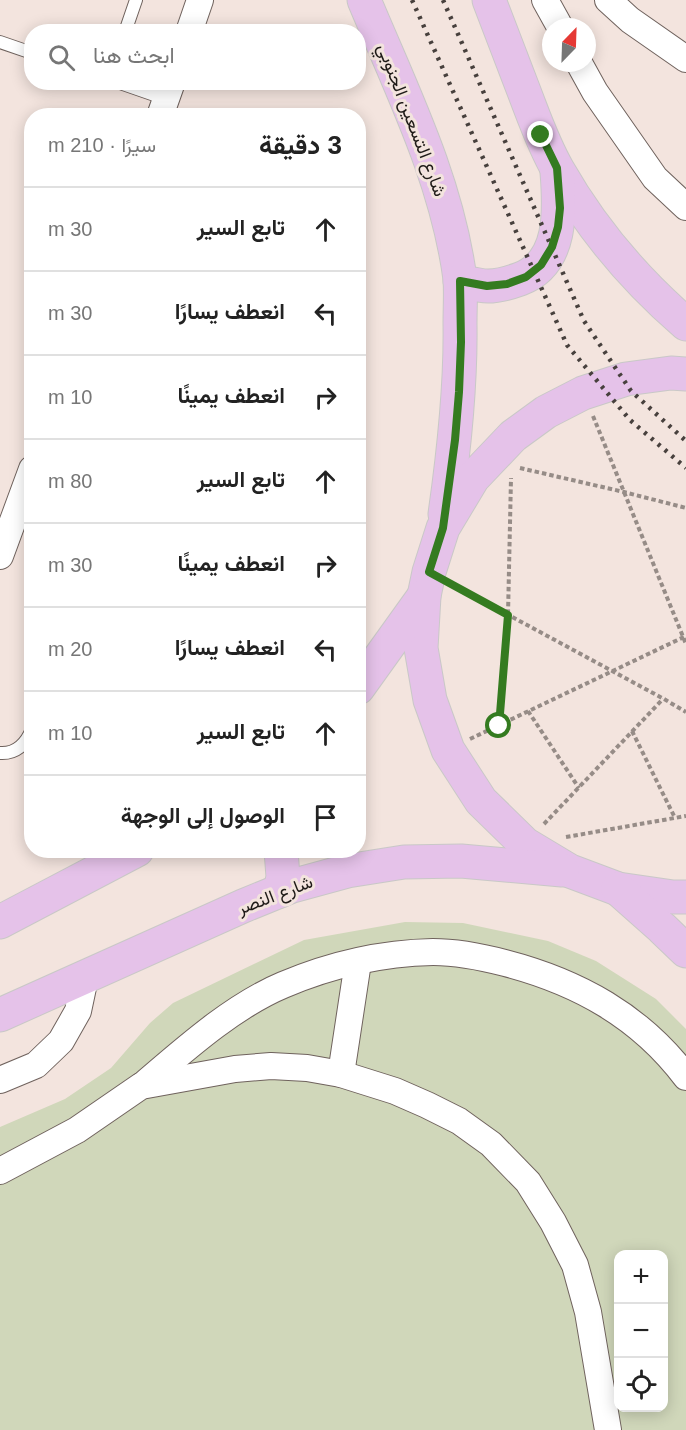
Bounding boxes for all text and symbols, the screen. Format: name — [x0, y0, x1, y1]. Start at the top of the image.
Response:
north arrow — [542, 18, 596, 72]
search box — [24, 24, 366, 90]
icon: search — [45, 41, 78, 74]
street label: شارع التسعين الجنوبي — [369, 41, 450, 201]
text: ابحث هنا — [93, 43, 175, 68]
route end — [527, 121, 553, 147]
text: 3 دقيقة — [259, 130, 342, 160]
text: سيرًا · 210 m — [48, 134, 156, 156]
icon: ahead — [309, 213, 342, 246]
text: تابع السير — [197, 215, 285, 240]
text: 30 m — [48, 218, 92, 240]
icon: left — [309, 297, 342, 330]
text: انعطف يسارًا — [175, 299, 285, 324]
text: 30 m — [48, 302, 92, 324]
icon: right — [309, 381, 342, 414]
text: انعطف يمينًا — [177, 383, 285, 408]
text: 10 m — [48, 386, 92, 408]
icon: ahead — [309, 465, 342, 498]
text: تابع السير — [197, 467, 285, 492]
text: 80 m — [48, 470, 92, 492]
icon: right — [309, 549, 342, 582]
text: انعطف يمينًا — [177, 551, 285, 576]
text: 30 m — [48, 554, 92, 576]
icon: left — [309, 633, 342, 666]
text: انعطف يسارًا — [175, 635, 285, 660]
text: 20 m — [48, 638, 92, 660]
route start — [485, 712, 511, 738]
icon: ahead — [309, 717, 342, 750]
text: تابع السير — [197, 719, 285, 744]
text: 10 m — [48, 722, 92, 744]
icon: arrive — [309, 801, 342, 834]
text: الوصول إلى الوجهة — [121, 803, 285, 828]
street label: شارع النصر — [234, 871, 316, 921]
map controls — [614, 1250, 668, 1412]
button: + — [614, 1250, 668, 1304]
button: − — [614, 1304, 668, 1358]
button: locate — [614, 1358, 668, 1412]

